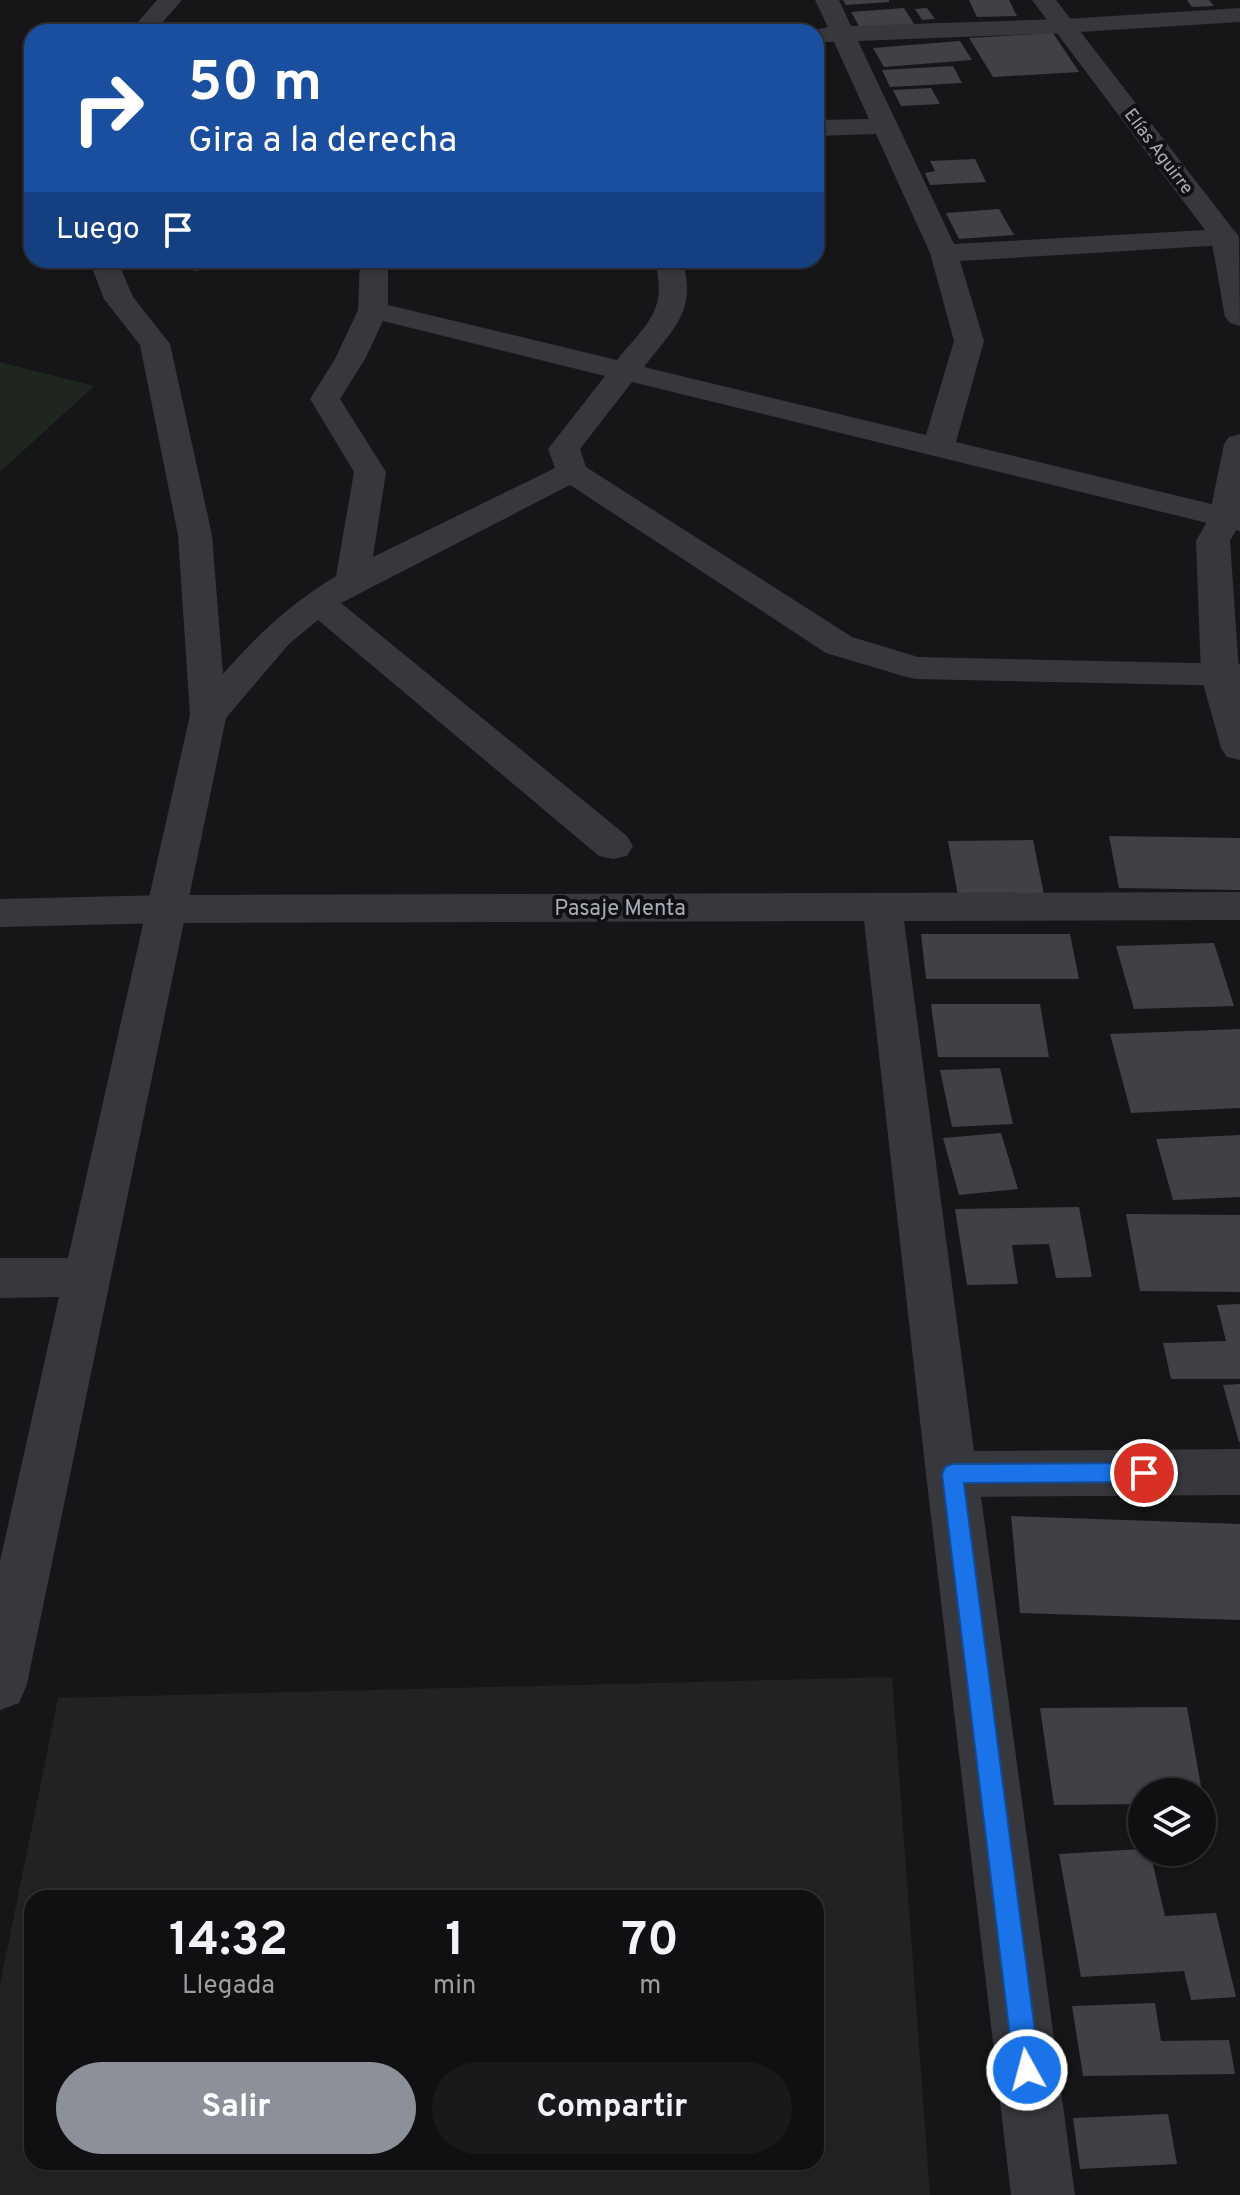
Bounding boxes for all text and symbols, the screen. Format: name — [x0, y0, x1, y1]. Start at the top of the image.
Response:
text: 50 m — [188, 50, 322, 120]
icon: right — [56, 56, 160, 160]
street label: Elías Aguirre — [1118, 104, 1198, 199]
text: Gira a la derecha — [188, 119, 457, 165]
icon: arrive — [156, 208, 200, 252]
text: Luego — [56, 212, 140, 249]
street label: Pasaje Menta — [554, 896, 686, 923]
pin — [1110, 1439, 1178, 1507]
icon: arrive — [1122, 1451, 1166, 1495]
map controls — [1128, 1778, 1216, 1866]
button: layers — [1128, 1778, 1216, 1866]
text: 14:32 — [169, 1912, 288, 1972]
text: 1 — [445, 1912, 464, 1972]
text: 70 — [621, 1912, 679, 1972]
text: Llegada — [182, 1970, 275, 2003]
text: min — [433, 1970, 476, 2003]
text: m — [639, 1970, 661, 2003]
position arrow — [985, 2028, 1069, 2112]
button: Salir — [56, 2062, 416, 2154]
button: Compartir — [432, 2062, 792, 2154]

